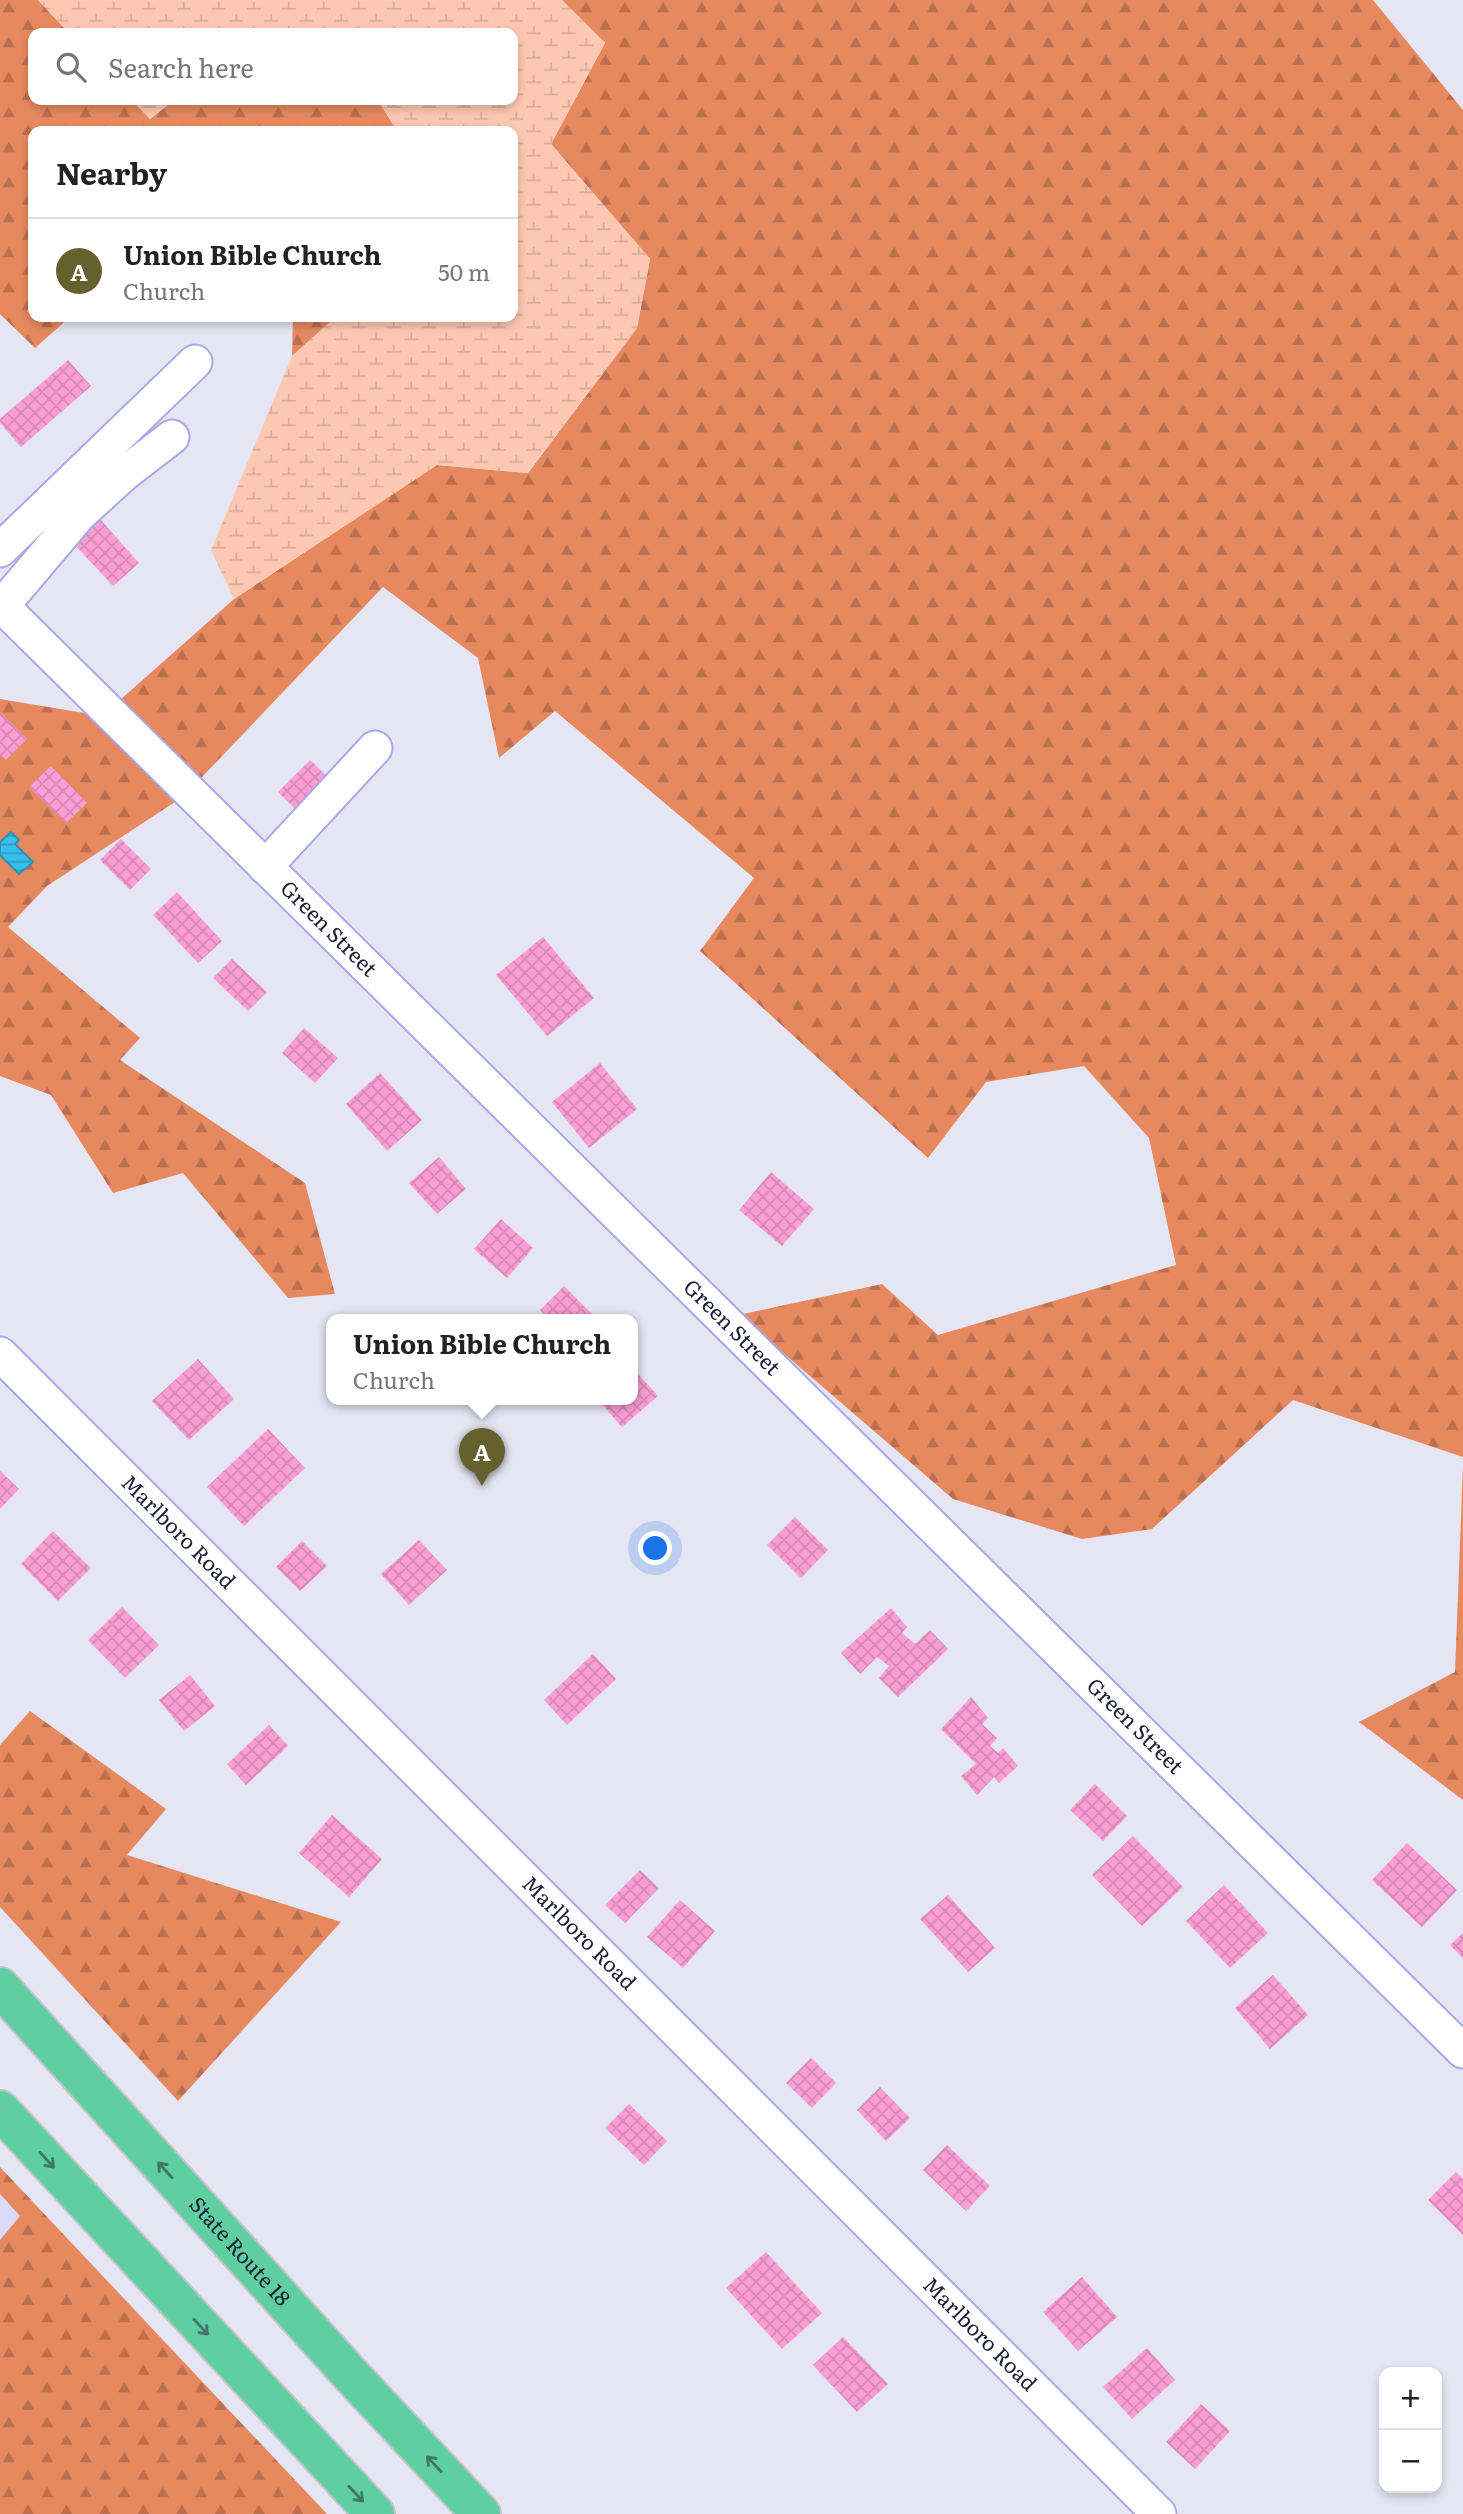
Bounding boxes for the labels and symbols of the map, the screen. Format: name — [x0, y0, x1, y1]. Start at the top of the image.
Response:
street label: Green Street — [275, 872, 386, 983]
street label: Green Street — [678, 1271, 789, 1381]
pin: A — [459, 1428, 505, 1486]
street label: Marlboro Road — [116, 1466, 244, 1595]
your location — [638, 1531, 672, 1565]
street label: Green Street — [1081, 1669, 1192, 1780]
street label: Marlboro Road — [517, 1867, 645, 1996]
one-way arrow — [38, 2151, 55, 2168]
one-way arrow — [157, 2161, 173, 2179]
street label: State Route 18 — [184, 2189, 299, 2312]
street label: Marlboro Road — [917, 2269, 1046, 2397]
one-way arrow — [193, 2318, 210, 2335]
one-way arrow — [426, 2456, 443, 2473]
one-way arrow — [348, 2485, 364, 2503]

